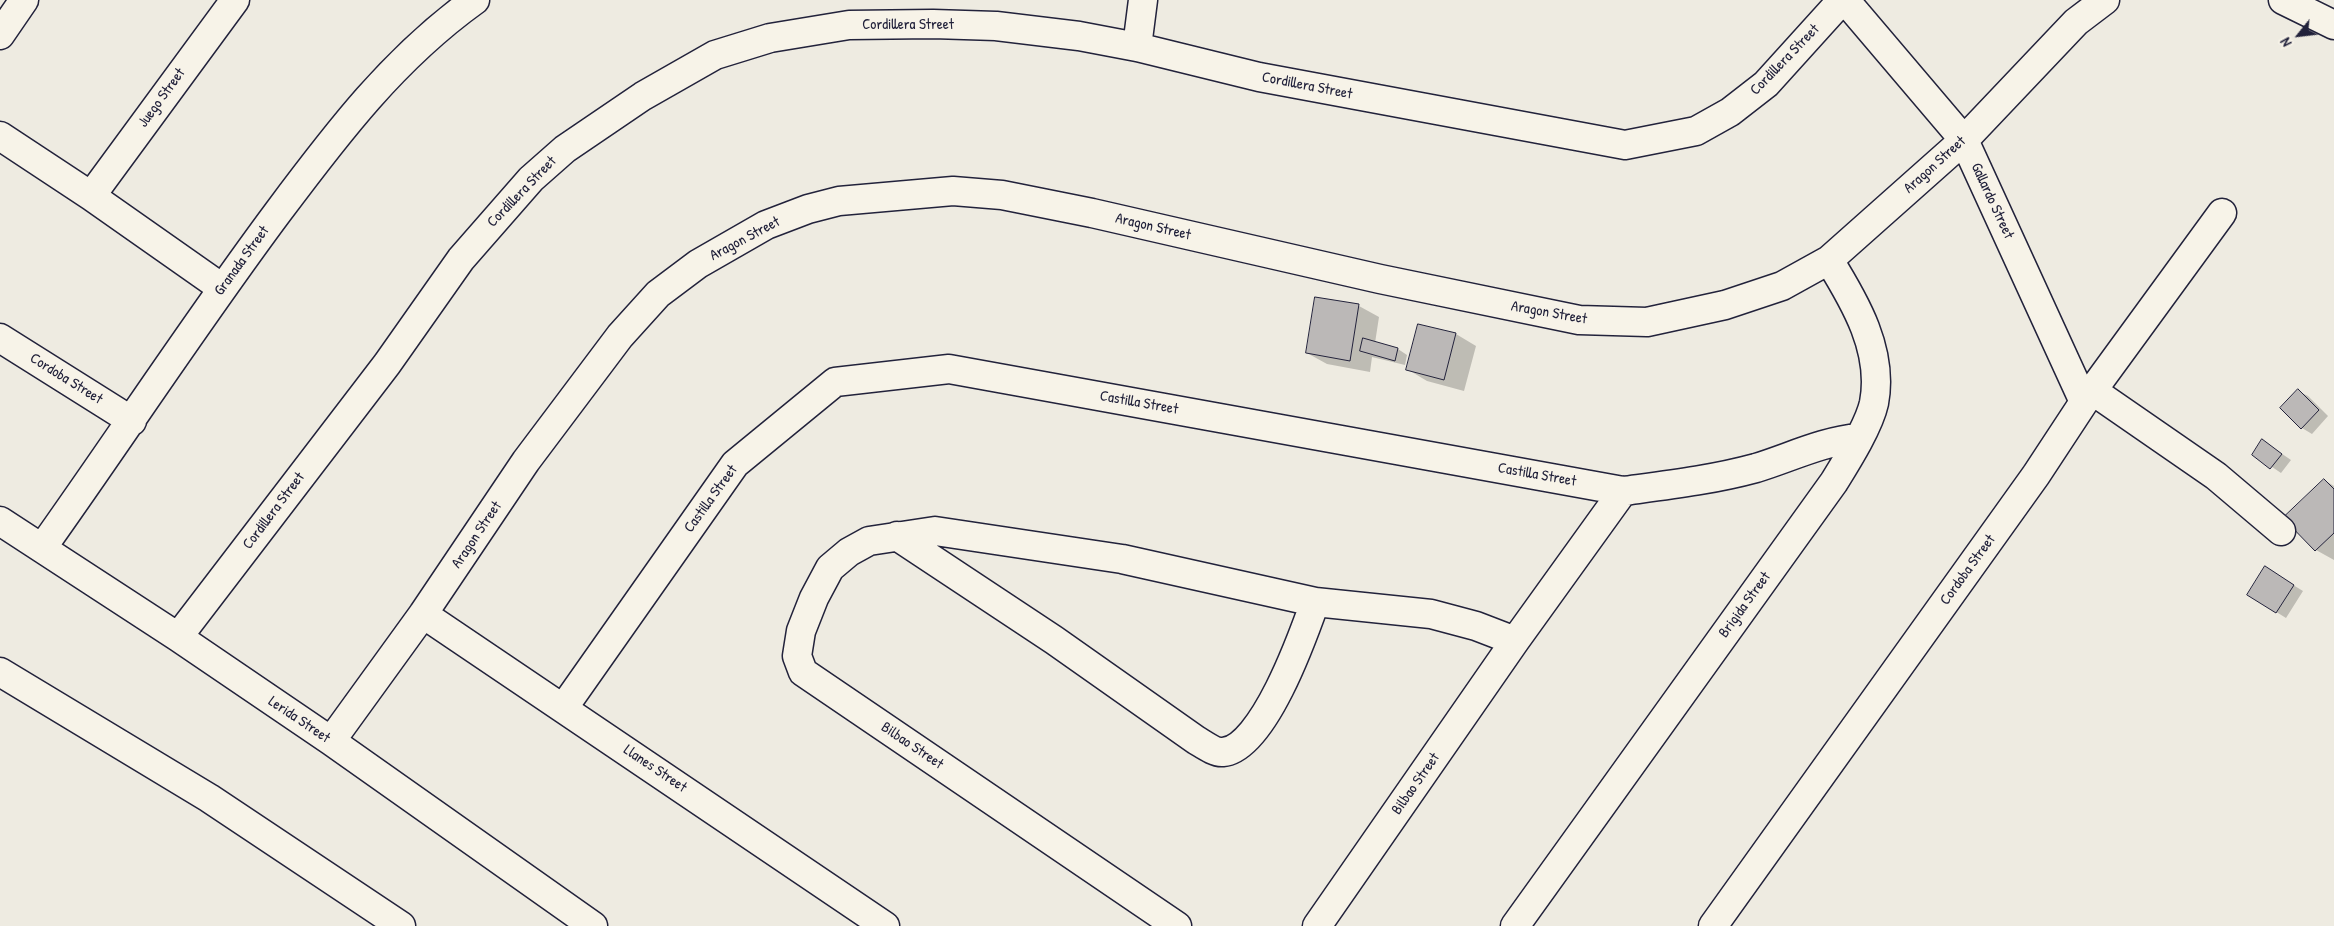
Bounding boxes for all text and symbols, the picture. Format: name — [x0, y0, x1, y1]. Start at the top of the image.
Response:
north arrow — [2274, 10, 2324, 60]
street label: Cordillera Street — [862, 16, 954, 34]
street label: Cordillera Street — [1747, 21, 1823, 99]
text: N — [2275, 35, 2296, 50]
street label: Juego Street — [135, 65, 189, 131]
street label: Cordillera Street — [1260, 68, 1354, 104]
street label: Aragon Street — [1900, 133, 1970, 197]
street label: Cordillera Street — [484, 153, 560, 231]
street label: Gallardo Street — [1967, 160, 2017, 242]
street label: Aragon Street — [1114, 210, 1192, 244]
street label: Aragon Street — [707, 213, 783, 265]
street label: Granada Street — [211, 223, 273, 299]
street label: Aragon Street — [1510, 297, 1588, 329]
street label: Cordoba Street — [26, 350, 106, 408]
street label: Castilla Street — [1098, 387, 1180, 419]
street label: Castilla Street — [1496, 459, 1578, 491]
street label: Castilla Street — [680, 462, 742, 536]
street label: Cordillera Street — [239, 469, 309, 553]
street label: Aragon Street — [448, 498, 506, 572]
street label: Cordoba Street — [1937, 531, 1999, 609]
street label: Brigida Street — [1715, 569, 1775, 641]
street label: Lerida Street — [265, 693, 333, 747]
street label: Bilbao Street — [877, 719, 947, 773]
street label: Llanes Street — [620, 741, 690, 797]
street label: Bilbao Street — [1388, 750, 1444, 818]

